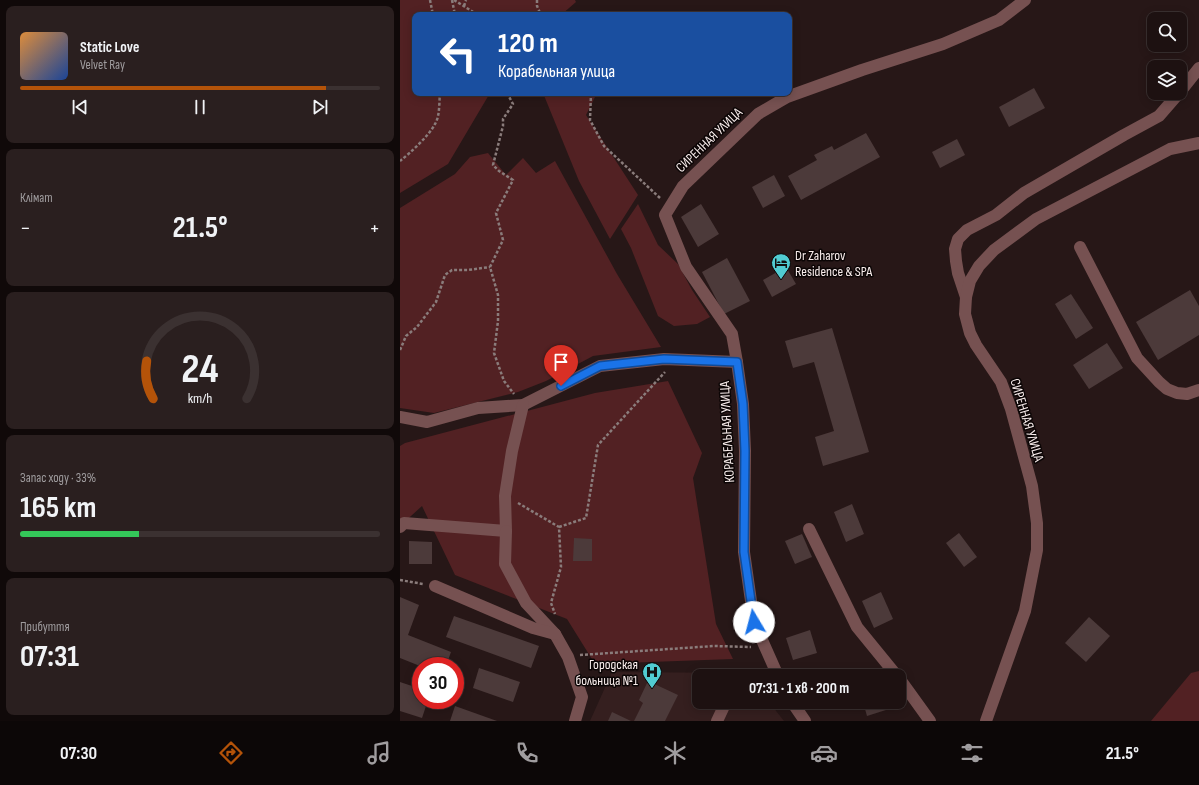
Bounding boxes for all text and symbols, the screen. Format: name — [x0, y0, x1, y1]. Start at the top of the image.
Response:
map controls — [1147, 12, 1187, 100]
button: search — [1147, 12, 1187, 52]
text: 120 m — [498, 27, 558, 60]
icon: left — [432, 28, 484, 80]
text: Static Love — [80, 38, 139, 57]
text: Velvet Ray — [80, 57, 125, 73]
button: layers — [1147, 60, 1187, 100]
text: Корабельная улица — [498, 61, 615, 82]
icon: previous — [69, 96, 91, 118]
icon: pause — [189, 96, 211, 118]
icon: next — [309, 96, 331, 118]
street label: СИРЕННАЯ УЛИЦА — [672, 103, 747, 176]
text: Клімат — [20, 190, 53, 206]
text: 21.5° — [172, 210, 228, 246]
text: − — [20, 215, 31, 242]
text: + — [369, 215, 380, 242]
place label: Dr Zaharov Residence & SPA — [795, 247, 873, 280]
hotel icon: Dr Zaharov Residence & SPA — [770, 252, 792, 280]
text: 24 — [181, 344, 219, 393]
pin — [544, 345, 578, 386]
icon: arrive — [550, 351, 572, 373]
street label: СИРЕННАЯ УЛИЦА — [1006, 376, 1048, 465]
street label: КОРАБЕЛЬНАЯ УЛИЦА — [716, 380, 738, 483]
text: km/h — [188, 389, 212, 406]
text: Запас ходу · 33% — [20, 470, 96, 486]
text: 165 km — [20, 490, 96, 526]
position arrow — [733, 601, 775, 643]
text: Прибуття — [20, 619, 70, 635]
text: 07:31 — [20, 639, 79, 675]
place label: Городская больница №1 — [575, 656, 638, 689]
speed limit sign: 30 — [412, 657, 464, 709]
hospital icon: Городская больница №1 — [641, 661, 663, 689]
text: 07:31 · 1 хв · 200 m — [749, 679, 849, 698]
icon: directions — [217, 739, 245, 767]
icon: music — [365, 739, 393, 767]
icon: phone — [513, 739, 541, 767]
icon: climate — [661, 739, 689, 767]
icon: car — [810, 739, 838, 767]
icon: filters — [958, 739, 986, 767]
text: 07:30 — [60, 743, 97, 764]
text: 21.5° — [1106, 743, 1139, 764]

